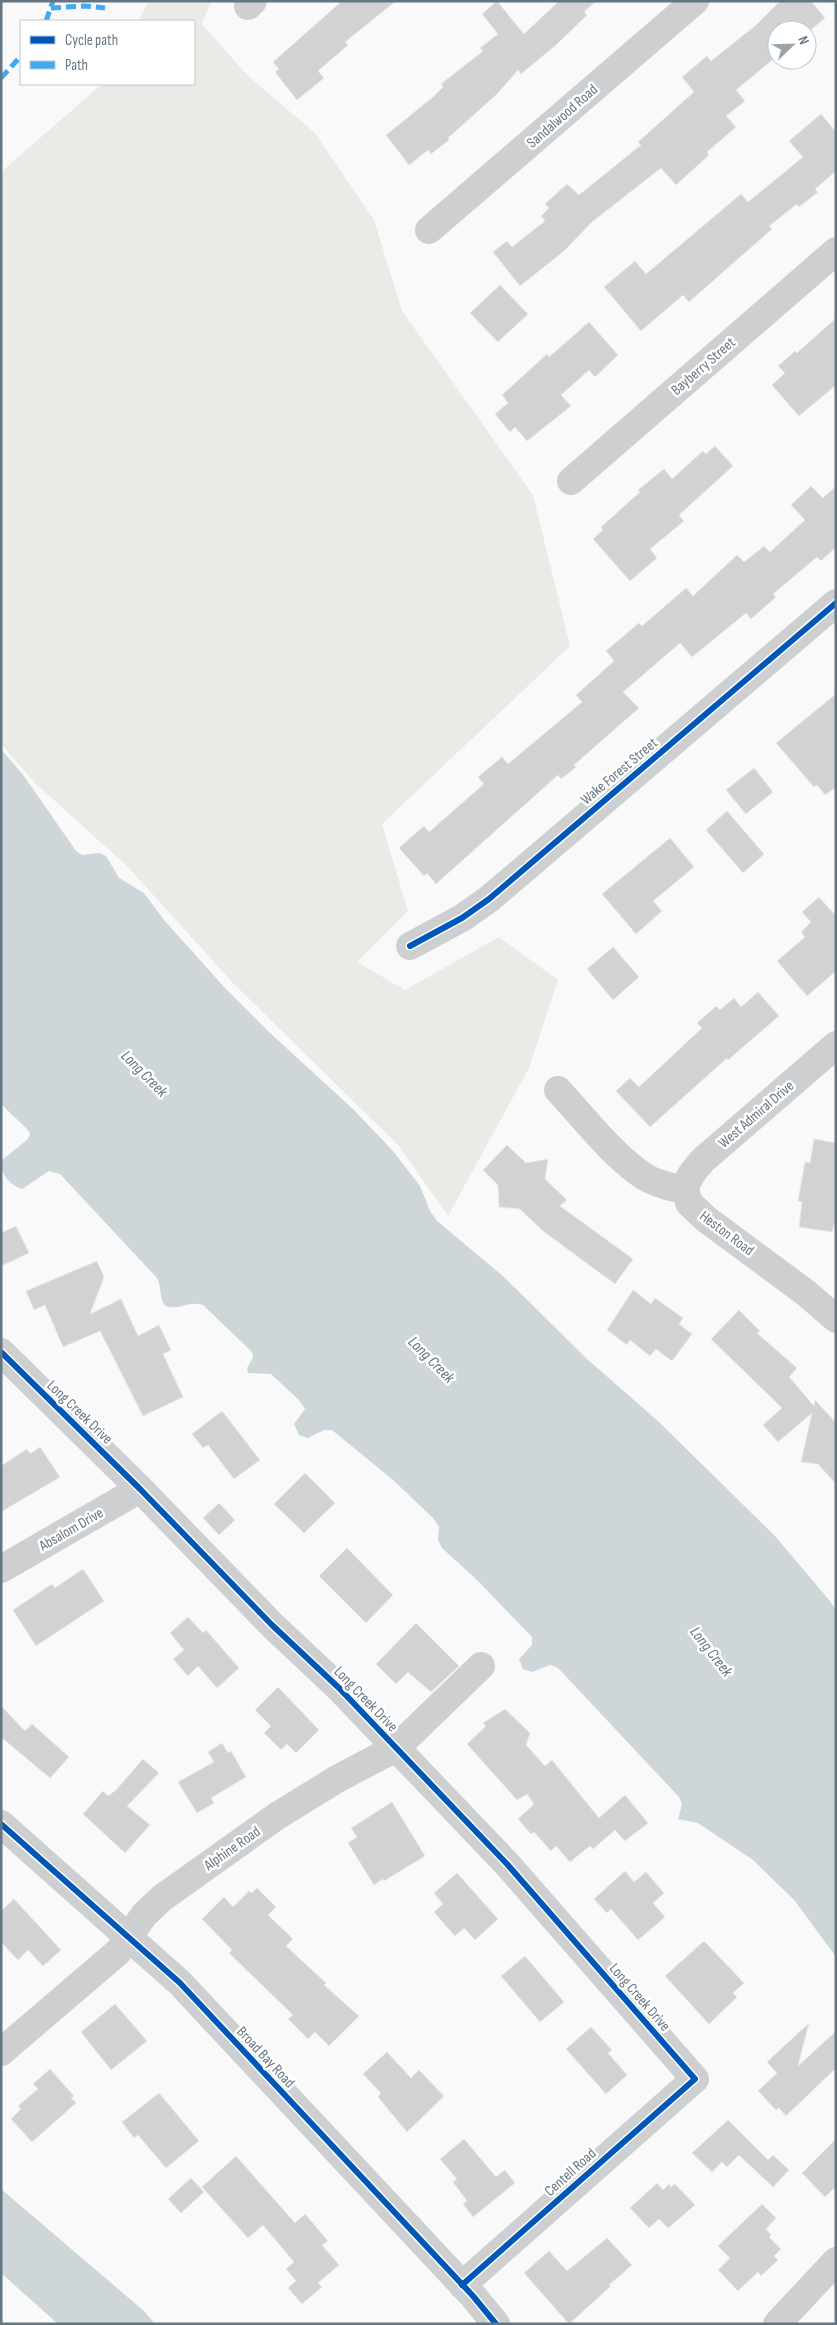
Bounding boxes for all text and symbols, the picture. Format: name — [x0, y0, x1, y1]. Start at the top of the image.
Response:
legend — [20, 20, 195, 85]
north arrow — [767, 20, 817, 70]
text: Cycle path — [65, 31, 118, 50]
text: N — [794, 33, 813, 47]
text: Path — [65, 56, 88, 75]
street label: Sandalwood Road — [523, 80, 602, 152]
street label: Bayberry Street — [667, 333, 740, 399]
street label: Wake Forest Street — [577, 733, 662, 809]
water label: Long Creek — [117, 1047, 172, 1102]
street label: West Admiral Drive — [715, 1076, 798, 1152]
street label: Heston Road — [696, 1207, 758, 1260]
water label: Long Creek — [404, 1333, 459, 1388]
street label: Long Creek Drive — [43, 1376, 116, 1448]
street label: Absalom Drive — [35, 1503, 107, 1556]
water label: Long Creek — [685, 1623, 737, 1681]
street label: Long Creek Drive — [330, 1663, 402, 1736]
street label: Alphine Road — [200, 1822, 264, 1875]
street label: Long Creek Drive — [605, 1959, 674, 2035]
street label: Broad Bay Road — [232, 2023, 299, 2092]
street label: Centell Road — [541, 2144, 600, 2201]

